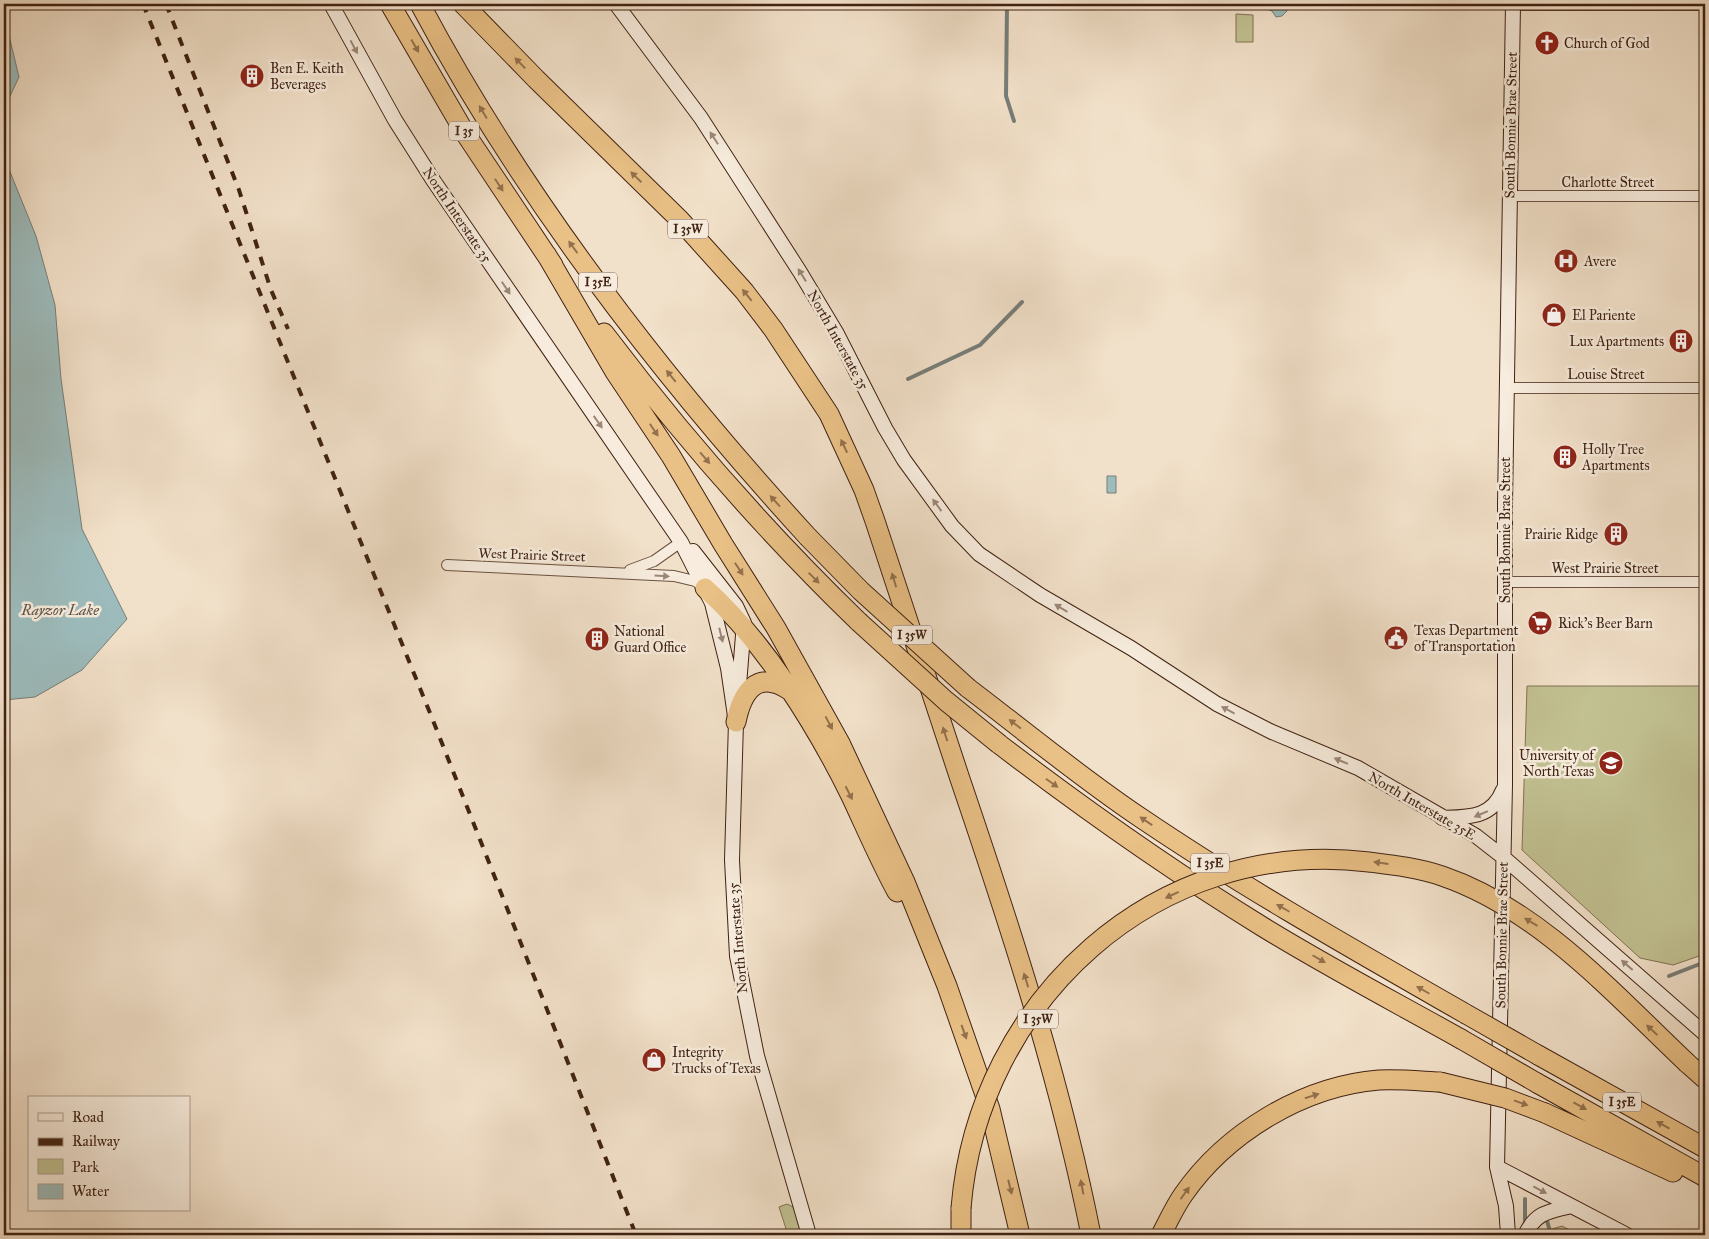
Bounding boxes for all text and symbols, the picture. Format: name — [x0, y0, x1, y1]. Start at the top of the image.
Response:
church icon: Church of God — [1534, 30, 1560, 56]
place label: Church of God — [1564, 35, 1650, 52]
one-way arrow — [350, 39, 358, 54]
one-way arrow — [410, 39, 419, 52]
street label: South Bonnie Brae Street — [1501, 52, 1521, 198]
one-way arrow — [514, 57, 526, 69]
place label: Ben E. Keith Beverages — [270, 60, 344, 93]
building icon: Ben E. Keith Beverages — [239, 63, 265, 89]
one-way arrow — [478, 105, 487, 118]
road number: I 35 — [449, 122, 479, 140]
one-way arrow — [709, 132, 718, 145]
street label: North Interstate 35 — [419, 164, 495, 266]
one-way arrow — [630, 171, 642, 183]
street label: Charlotte Street — [1562, 174, 1654, 191]
one-way arrow — [495, 178, 504, 191]
road number: I 35W — [668, 220, 708, 238]
one-way arrow — [568, 240, 578, 254]
hospital icon: Avere — [1553, 248, 1579, 274]
place label: Avere — [1583, 253, 1616, 270]
one-way arrow — [797, 268, 806, 282]
road number: I 35E — [579, 272, 617, 292]
one-way arrow — [501, 281, 511, 294]
street label: North Interstate 35 — [804, 287, 873, 393]
one-way arrow — [741, 289, 752, 302]
shop icon: El Pariente — [1541, 302, 1567, 328]
place label: El Pariente — [1572, 307, 1636, 324]
building icon: Lux Apartments — [1668, 328, 1694, 354]
place label: Lux Apartments — [1569, 333, 1664, 350]
street label: Louise Street — [1567, 366, 1645, 383]
one-way arrow — [666, 370, 677, 383]
one-way arrow — [593, 415, 603, 428]
one-way arrow — [649, 423, 659, 437]
one-way arrow — [840, 439, 848, 453]
place label: Holly Tree Apartments — [1581, 441, 1650, 474]
building icon: Holly Tree Apartments — [1552, 444, 1578, 470]
one-way arrow — [699, 452, 711, 464]
street label: South Bonnie Brae Street — [1497, 457, 1514, 603]
one-way arrow — [769, 496, 781, 508]
one-way arrow — [932, 499, 942, 512]
building icon: Prairie Ridge — [1603, 521, 1629, 547]
place label: Prairie Ridge — [1524, 526, 1598, 543]
street label: West Prairie Street — [478, 545, 586, 565]
street label: West Prairie Street — [1551, 560, 1659, 577]
one-way arrow — [734, 562, 743, 575]
one-way arrow — [655, 572, 671, 580]
one-way arrow — [808, 572, 820, 584]
one-way arrow — [890, 572, 898, 587]
water label: Rayzor Lake — [20, 601, 99, 619]
one-way arrow — [1054, 603, 1067, 612]
supermarket icon: Rick's Beer Barn — [1527, 610, 1553, 636]
place label: Rick's Beer Barn — [1558, 615, 1653, 632]
place label: Texas Department of Transportation — [1414, 622, 1519, 655]
place label: National Guard Office — [614, 623, 687, 656]
public building icon: Texas Department of Transportation — [1383, 625, 1409, 651]
building icon: National Guard Office — [584, 626, 610, 652]
road number: I 35W — [892, 626, 932, 644]
one-way arrow — [717, 627, 725, 642]
one-way arrow — [1221, 706, 1236, 714]
one-way arrow — [825, 716, 833, 730]
one-way arrow — [1009, 719, 1022, 730]
one-way arrow — [941, 726, 949, 741]
place label: University of North Texas — [1519, 747, 1596, 780]
school or university icon: University of North Texas — [1598, 750, 1624, 776]
one-way arrow — [1334, 756, 1348, 764]
street label: North Interstate 35E — [1365, 768, 1479, 844]
one-way arrow — [1045, 778, 1059, 788]
one-way arrow — [845, 786, 853, 800]
one-way arrow — [1474, 810, 1488, 818]
one-way arrow — [1139, 816, 1152, 826]
road number: I 35E — [1191, 854, 1229, 872]
one-way arrow — [1372, 859, 1388, 867]
street label: South Bonnie Brae Street — [1492, 862, 1512, 1008]
street label: North Interstate 35 — [725, 881, 751, 994]
one-way arrow — [1165, 891, 1179, 899]
one-way arrow — [1277, 903, 1290, 912]
one-way arrow — [1524, 917, 1537, 926]
one-way arrow — [1312, 955, 1325, 964]
one-way arrow — [1621, 959, 1633, 971]
one-way arrow — [1022, 972, 1030, 987]
one-way arrow — [1417, 985, 1430, 994]
road number: I 35W — [1018, 1010, 1058, 1028]
one-way arrow — [1646, 1024, 1658, 1036]
one-way arrow — [960, 1025, 968, 1040]
place label: Integrity Trucks of Texas — [672, 1044, 761, 1077]
shop icon: Integrity Trucks of Texas — [641, 1047, 667, 1073]
one-way arrow — [1305, 1092, 1320, 1100]
road number: I 35E — [1603, 1092, 1641, 1112]
legend — [28, 1096, 190, 1212]
one-way arrow — [1514, 1099, 1529, 1107]
one-way arrow — [1573, 1102, 1587, 1111]
text: Road — [72, 1108, 104, 1126]
one-way arrow — [1656, 1120, 1669, 1129]
text: Railway — [72, 1132, 121, 1150]
text: Park — [72, 1158, 99, 1176]
one-way arrow — [1006, 1180, 1014, 1195]
one-way arrow — [1078, 1180, 1086, 1195]
text: Water — [72, 1182, 109, 1200]
one-way arrow — [1180, 1186, 1190, 1200]
one-way arrow — [1533, 1186, 1548, 1194]

